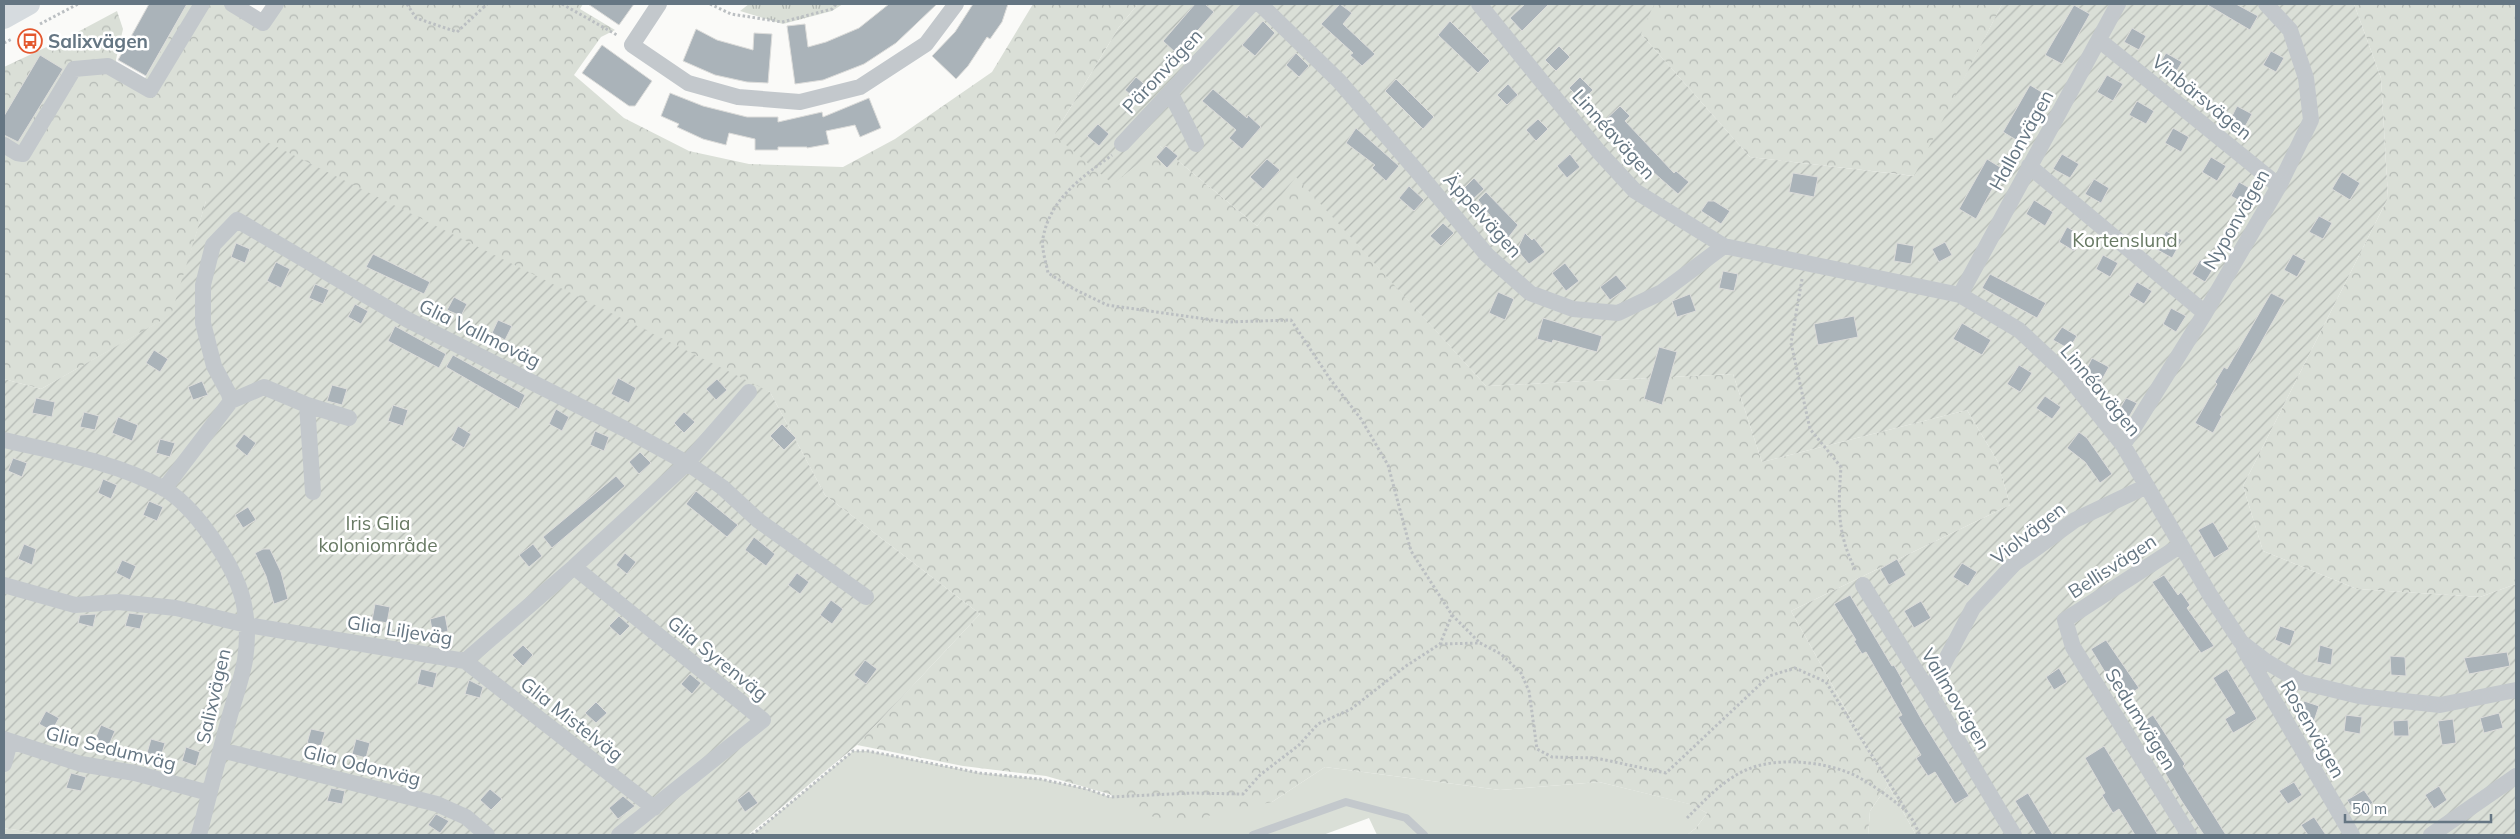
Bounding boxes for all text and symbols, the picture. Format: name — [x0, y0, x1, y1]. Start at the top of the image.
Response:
street label: Päronvägen — [1117, 24, 1207, 118]
bus stop icon: Salixvägen — [17, 28, 43, 54]
place label: Salixvägen — [48, 29, 148, 53]
street label: Vinbärsvägen — [2147, 49, 2257, 145]
street label: Linnéavägen — [1567, 84, 1661, 184]
street label: Hallonvägen — [1984, 86, 2058, 194]
street label: Nyponvägen — [2198, 165, 2274, 273]
street label: Äppelvägen — [1439, 168, 1527, 262]
park label: Kortenslund — [2072, 228, 2178, 252]
street label: Glia Vallmoväg — [415, 293, 545, 373]
street label: Linnéavägen — [2055, 339, 2147, 441]
street label: Violvägen — [1986, 497, 2070, 569]
park label: Iris Glia koloniområde — [319, 511, 438, 557]
street label: Bellisvägen — [2063, 529, 2161, 603]
street label: Glia Liljeväg — [346, 610, 454, 650]
street label: Glia Syrenväg — [663, 610, 773, 706]
street label: Vallmovägen — [1916, 644, 1996, 754]
street label: Salixvägen — [190, 646, 236, 746]
street label: Sedumvägen — [2100, 664, 2182, 774]
street label: Glia Mistelväg — [516, 671, 628, 767]
street label: Rosenvägen — [2275, 676, 2351, 782]
street label: Glia Sedumväg — [43, 720, 179, 776]
street label: Glia Odonväg — [301, 739, 423, 791]
scale bar — [2345, 792, 2491, 824]
text: 50 m — [2352, 799, 2387, 818]

